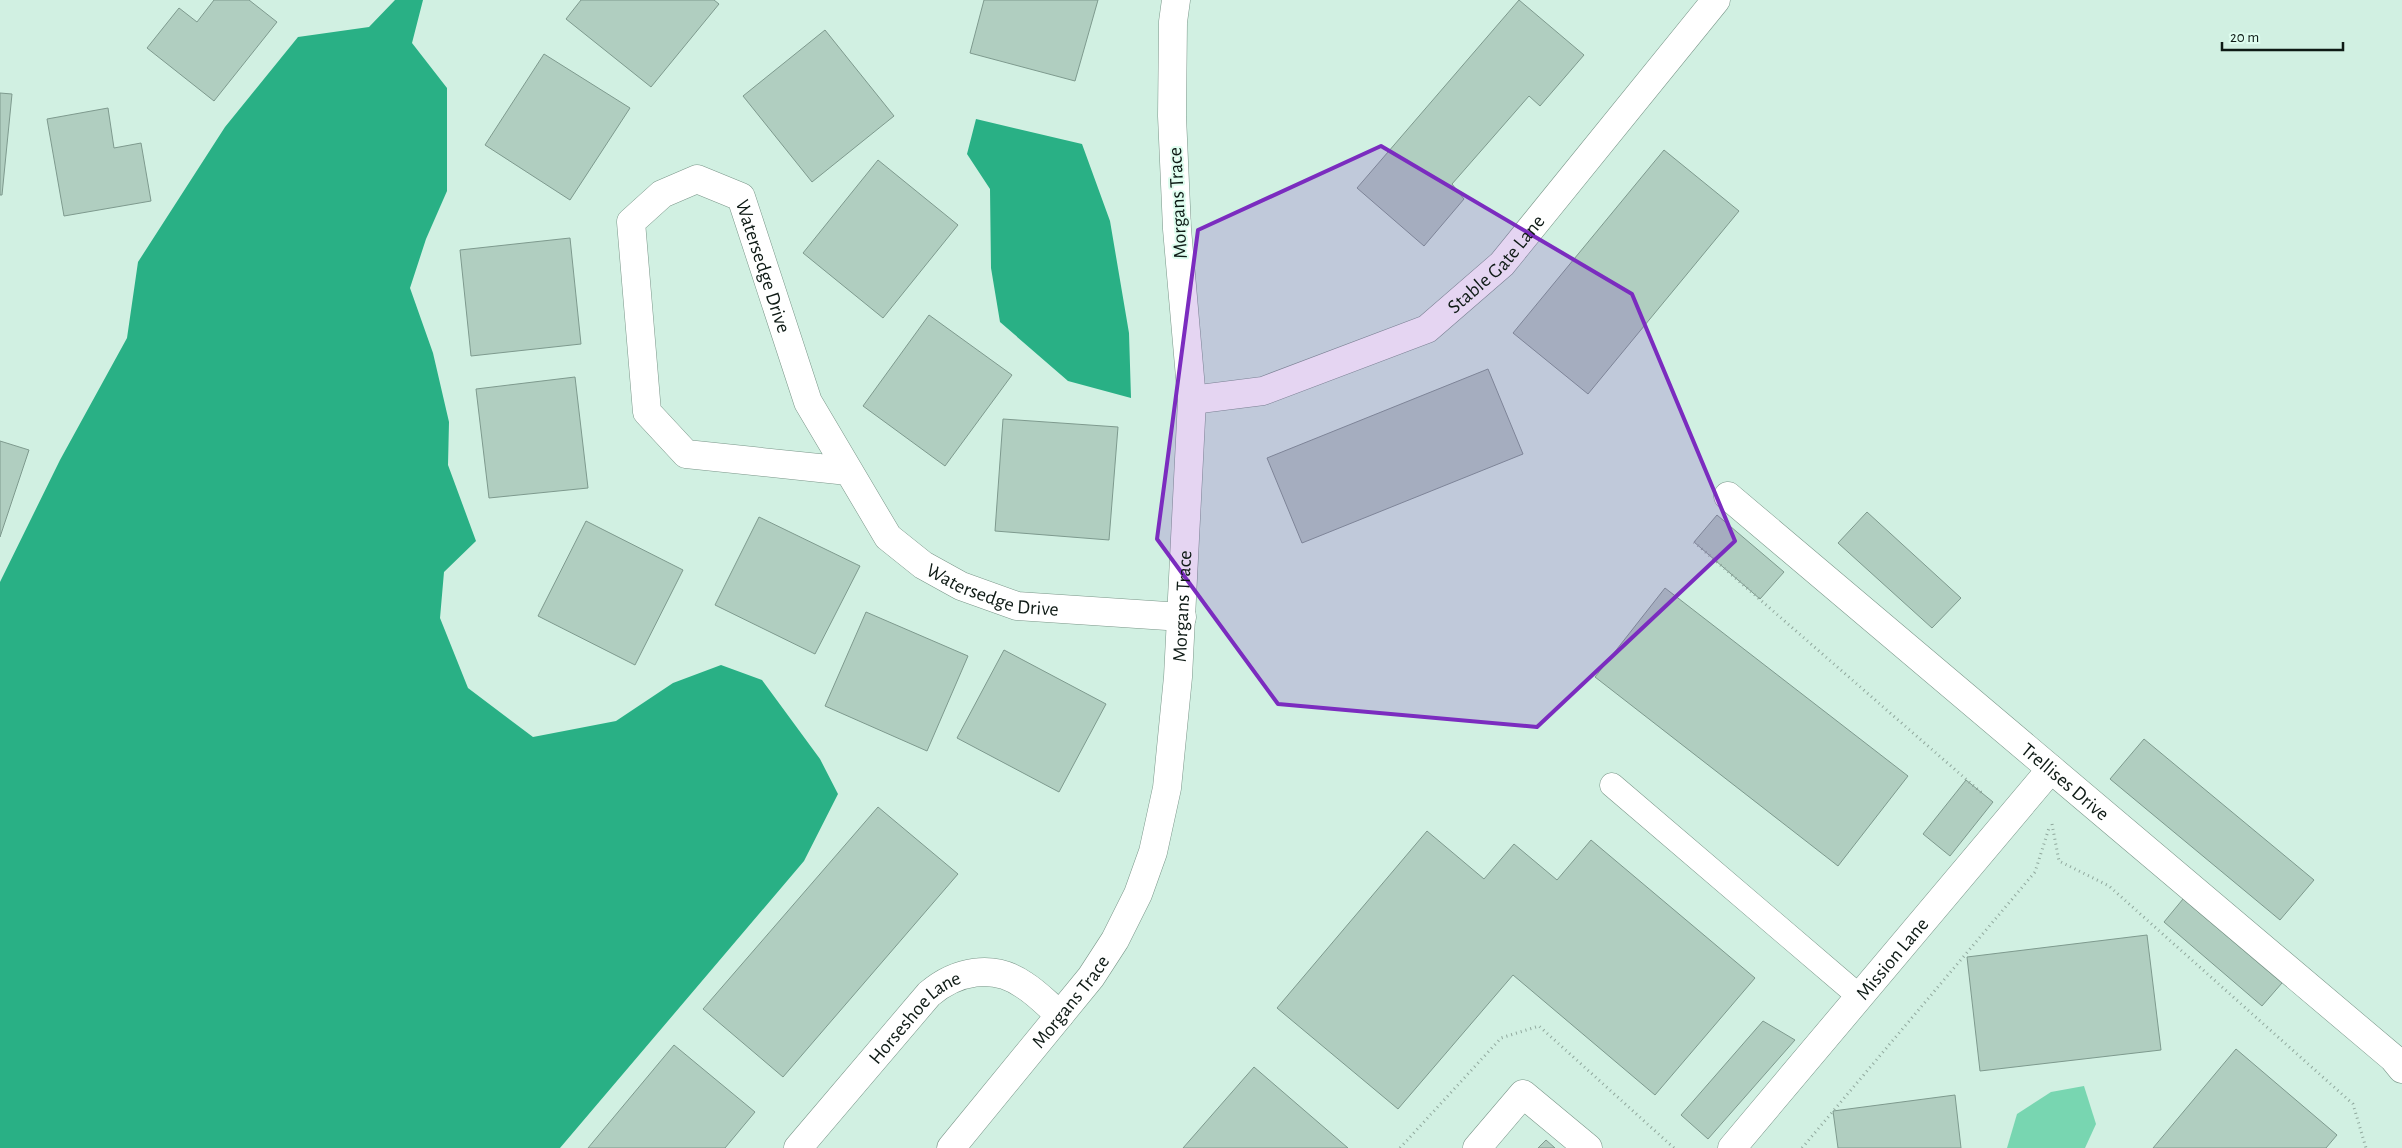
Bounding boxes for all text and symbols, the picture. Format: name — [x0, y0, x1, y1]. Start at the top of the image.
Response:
scale bar — [2222, 20, 2343, 52]
text: 20 m — [2230, 30, 2259, 45]
street label: Morgans Trace — [1165, 147, 1191, 259]
street label: Watersedge Drive — [732, 197, 794, 336]
street label: Stable Gate Lane — [1444, 211, 1549, 317]
street label: Morgans Trace — [1170, 550, 1195, 663]
street label: Watersedge Drive — [923, 560, 1059, 620]
street label: Trellises Drive — [2017, 740, 2113, 825]
street label: Mission Lane — [1852, 914, 1932, 1004]
street label: Morgans Trace — [1028, 952, 1113, 1052]
street label: Horseshoe Lane — [865, 968, 964, 1068]

